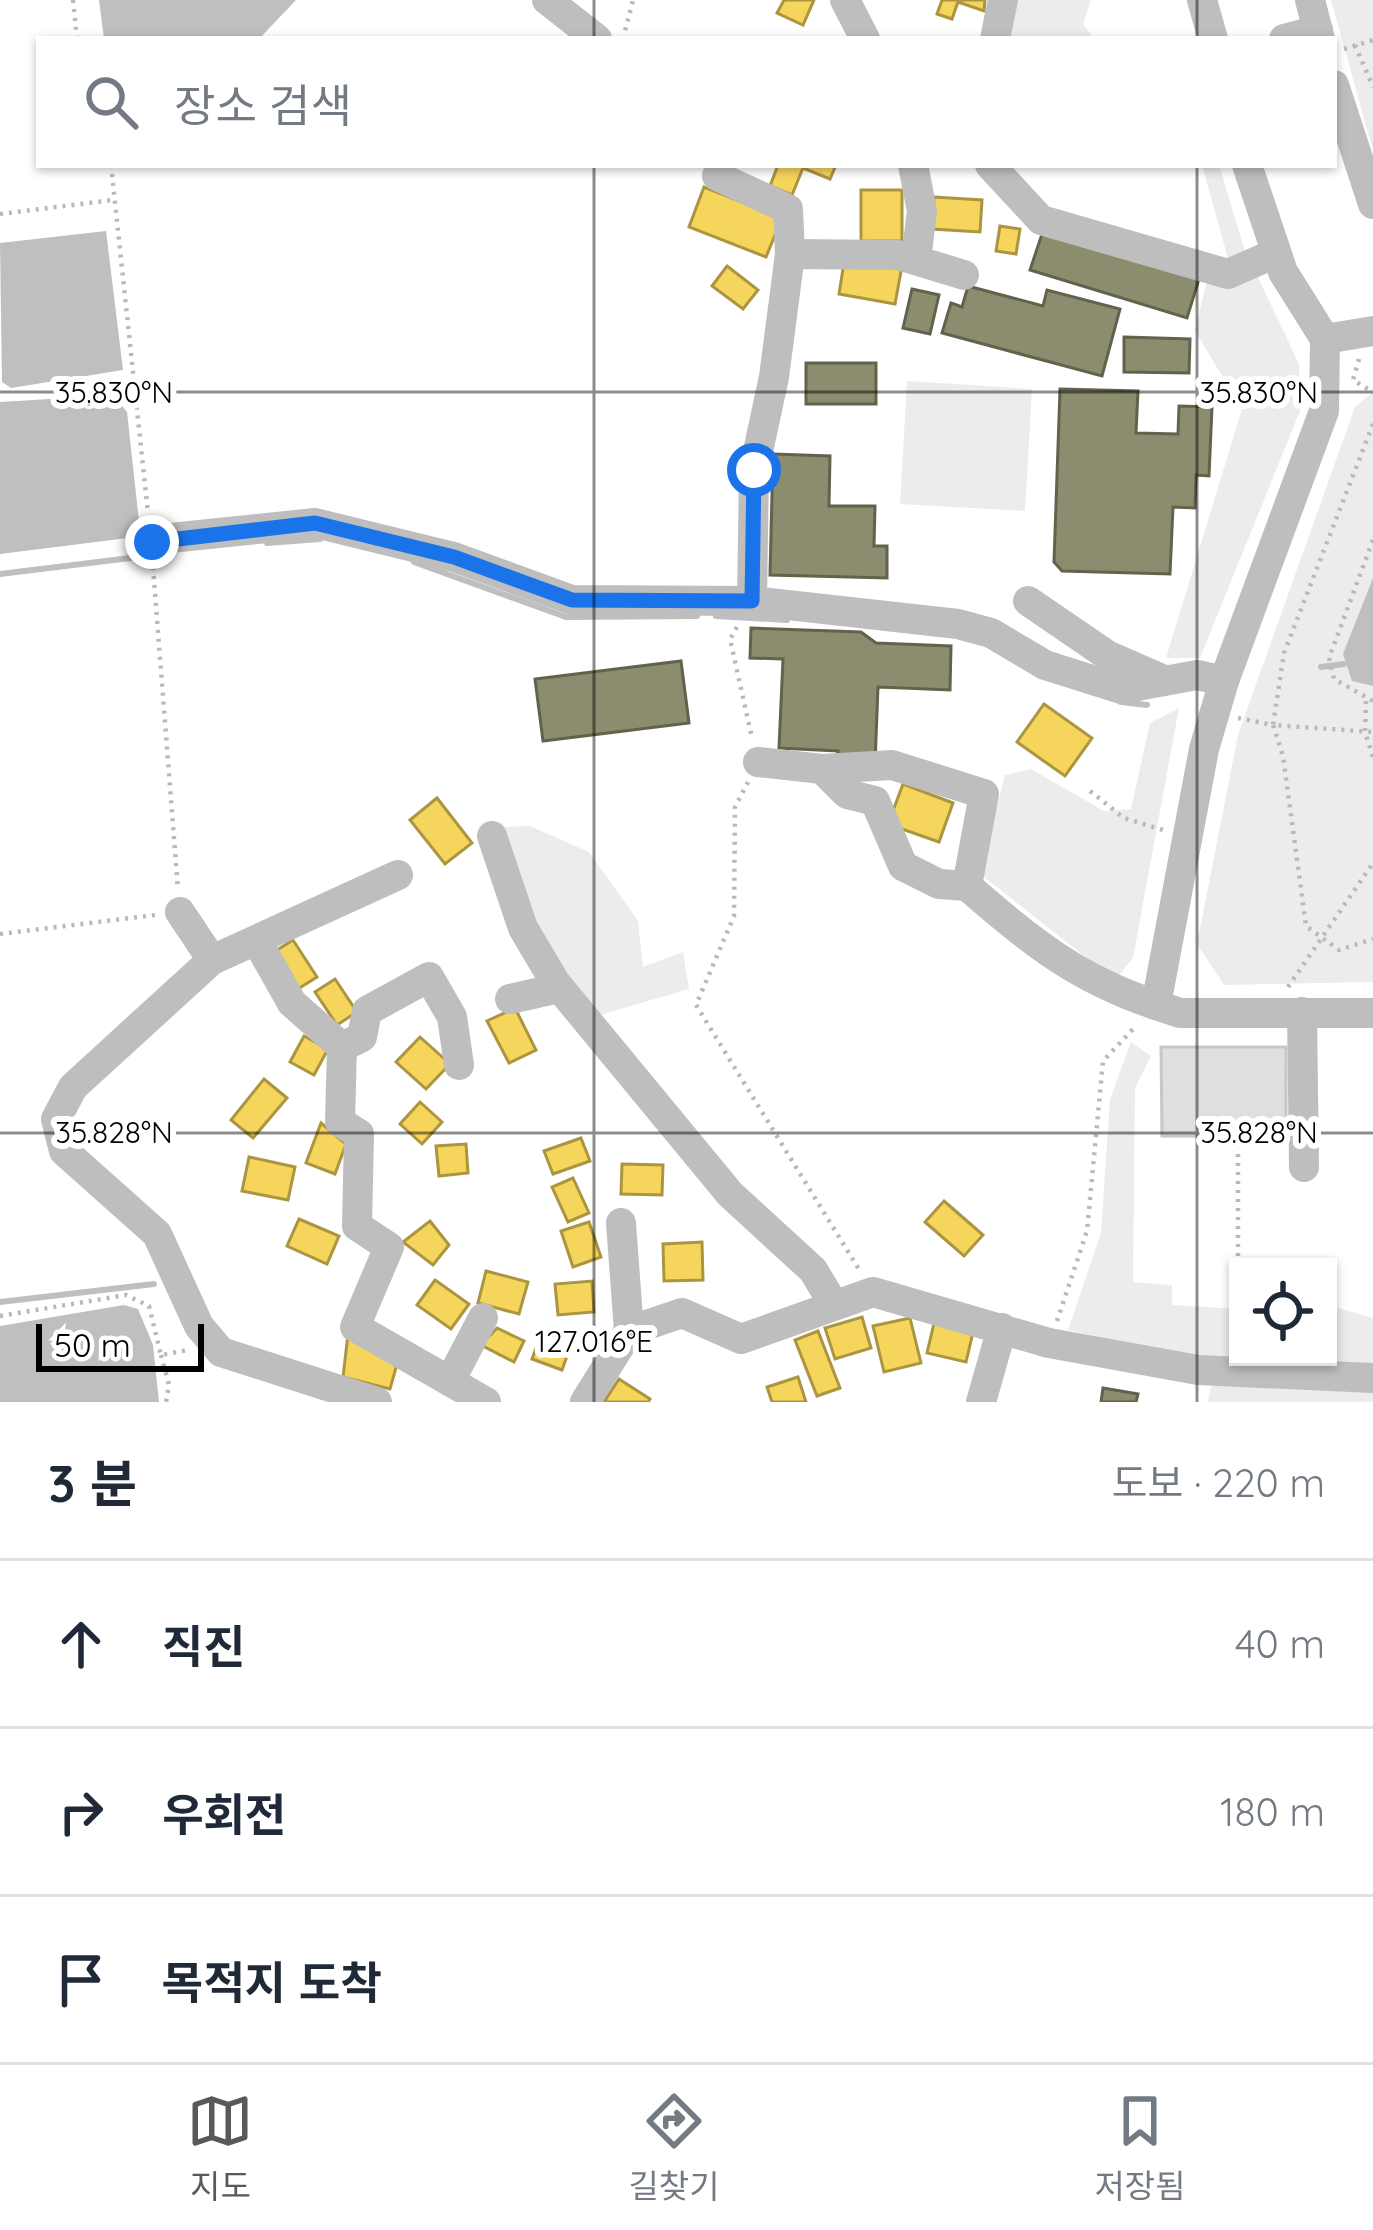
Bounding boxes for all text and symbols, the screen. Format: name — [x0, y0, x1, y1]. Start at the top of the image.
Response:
search box — [36, 36, 1337, 168]
icon: search — [78, 69, 144, 135]
text: 장소 검색 — [174, 77, 352, 133]
text: 35.830°N — [55, 373, 173, 411]
text: 35.830°N — [1200, 373, 1318, 411]
route start — [727, 443, 781, 497]
route end — [125, 515, 179, 569]
text: 35.828°N — [55, 1113, 173, 1151]
text: 35.828°N — [1200, 1113, 1318, 1151]
map controls — [1229, 1258, 1337, 1366]
button: locate — [1229, 1258, 1337, 1366]
scale bar — [36, 1318, 204, 1371]
text: 127.016°E — [535, 1322, 653, 1360]
text: 50 m — [54, 1324, 131, 1365]
text: 3 분 — [48, 1451, 137, 1515]
text: 도보 · 220 m — [1112, 1458, 1325, 1507]
icon: ahead — [48, 1611, 114, 1677]
text: 직진 — [162, 1618, 245, 1674]
text: 40 m — [1235, 1619, 1325, 1668]
icon: right — [48, 1779, 114, 1845]
text: 우회전 — [162, 1786, 286, 1842]
text: 180 m — [1220, 1787, 1325, 1836]
icon: arrive — [48, 1947, 114, 2013]
text: 목적지 도착 — [162, 1954, 382, 2010]
tab: 지도 — [187, 2088, 253, 2208]
tab: 길찾기 — [628, 2088, 720, 2208]
tab: 저장됨 — [1094, 2088, 1186, 2208]

